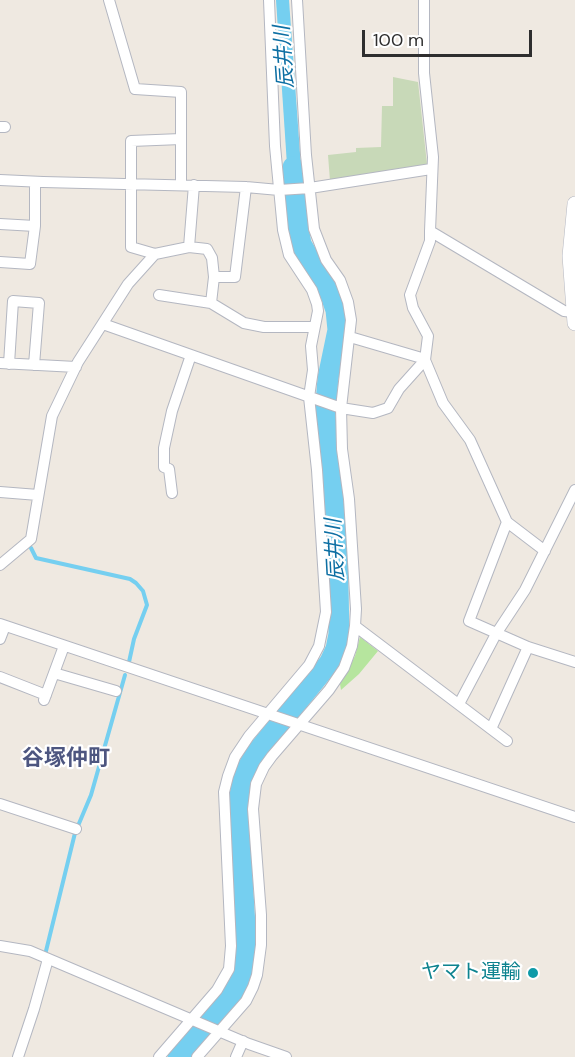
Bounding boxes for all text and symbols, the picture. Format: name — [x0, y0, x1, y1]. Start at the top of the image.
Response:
scale bar — [365, 18, 534, 56]
water label: 辰井川 — [270, 25, 300, 89]
text: 100 m — [373, 28, 424, 52]
water label: 辰井川 — [322, 518, 350, 582]
district label: 谷塚仲町 — [22, 746, 110, 772]
place label: ヤマト運輸 — [421, 961, 521, 985]
marker: ヤマト運輸 — [526, 966, 540, 980]

